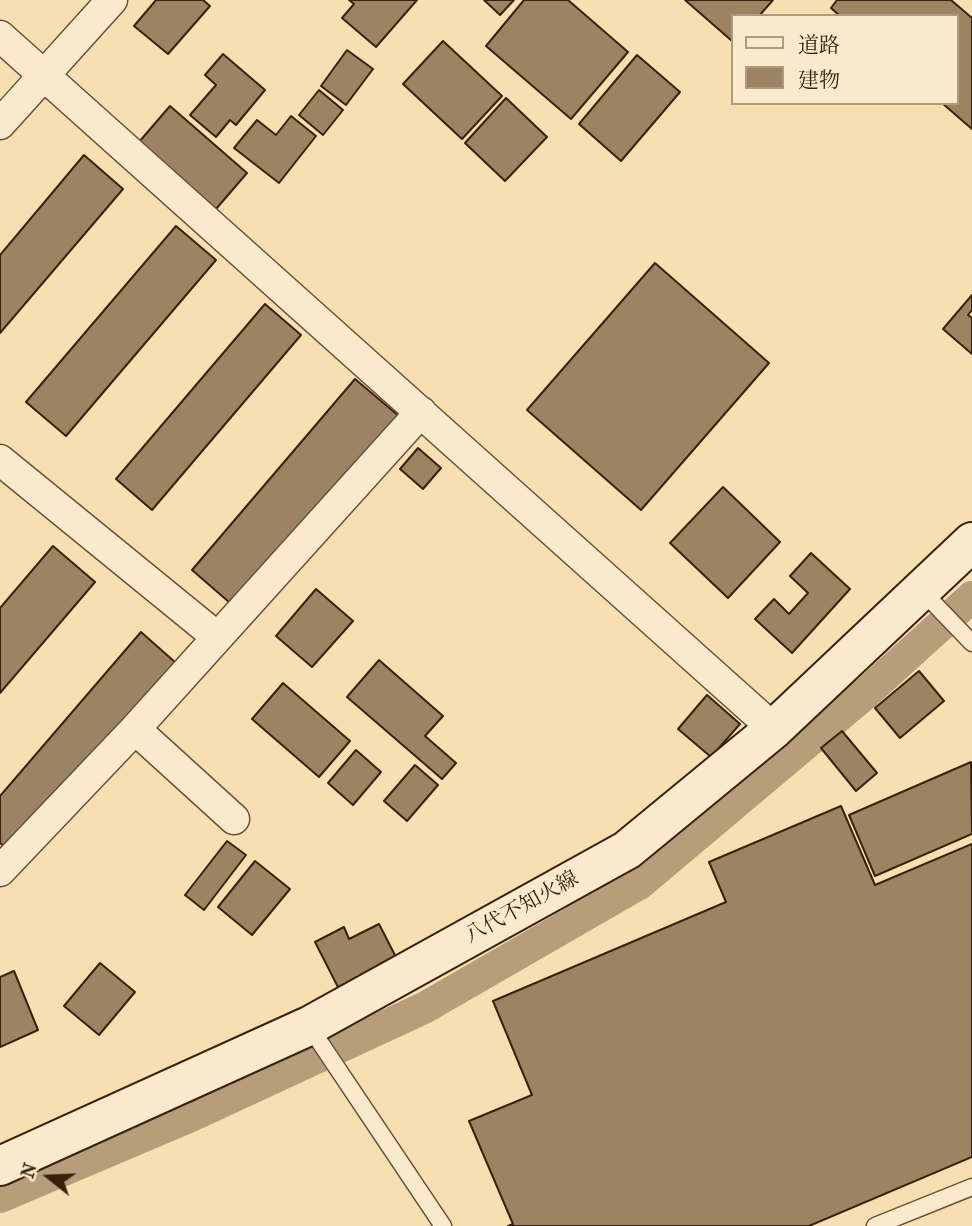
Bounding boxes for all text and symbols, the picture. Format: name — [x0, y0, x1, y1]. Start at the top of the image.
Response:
legend — [730, 14, 958, 105]
text: 道路 — [798, 33, 840, 57]
text: 建物 — [798, 68, 840, 92]
street label: 八代不知火線 — [461, 866, 583, 950]
north arrow — [14, 1142, 84, 1212]
text: N — [16, 1160, 42, 1181]

